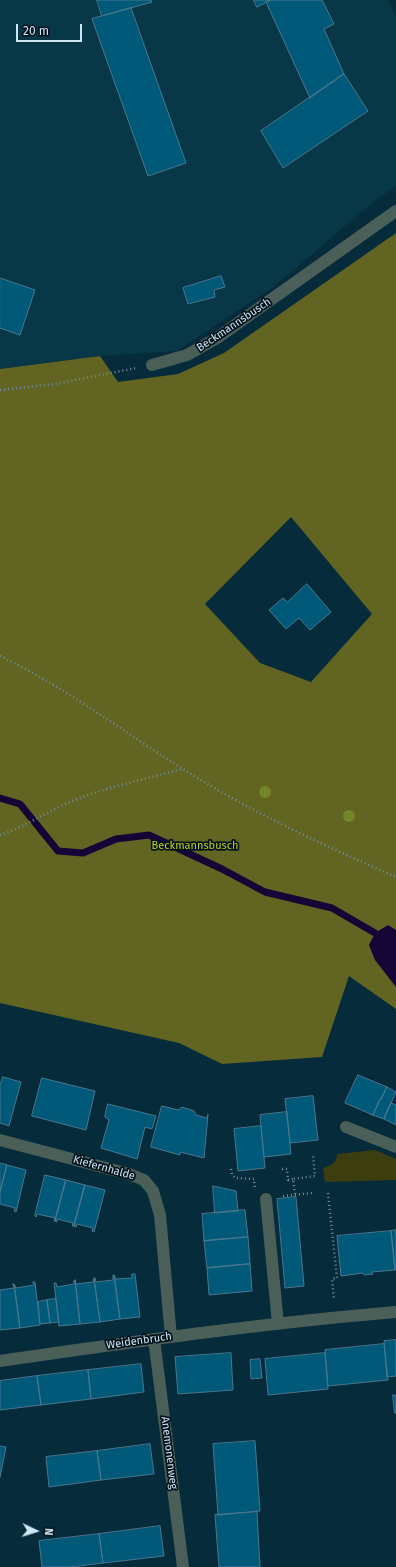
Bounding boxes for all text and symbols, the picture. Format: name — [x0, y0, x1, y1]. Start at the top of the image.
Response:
scale bar — [18, 16, 84, 42]
text: 20 m — [23, 24, 49, 38]
street label: Beckmannsbusch — [194, 295, 274, 355]
park label: Beckmannsbusch — [152, 839, 238, 853]
street label: Kiefernhalde — [71, 1153, 137, 1183]
street label: Weidenbruch — [105, 1330, 173, 1352]
street label: Anemonenweg — [158, 1416, 180, 1490]
north arrow — [16, 1511, 56, 1551]
text: N — [42, 1528, 55, 1536]

